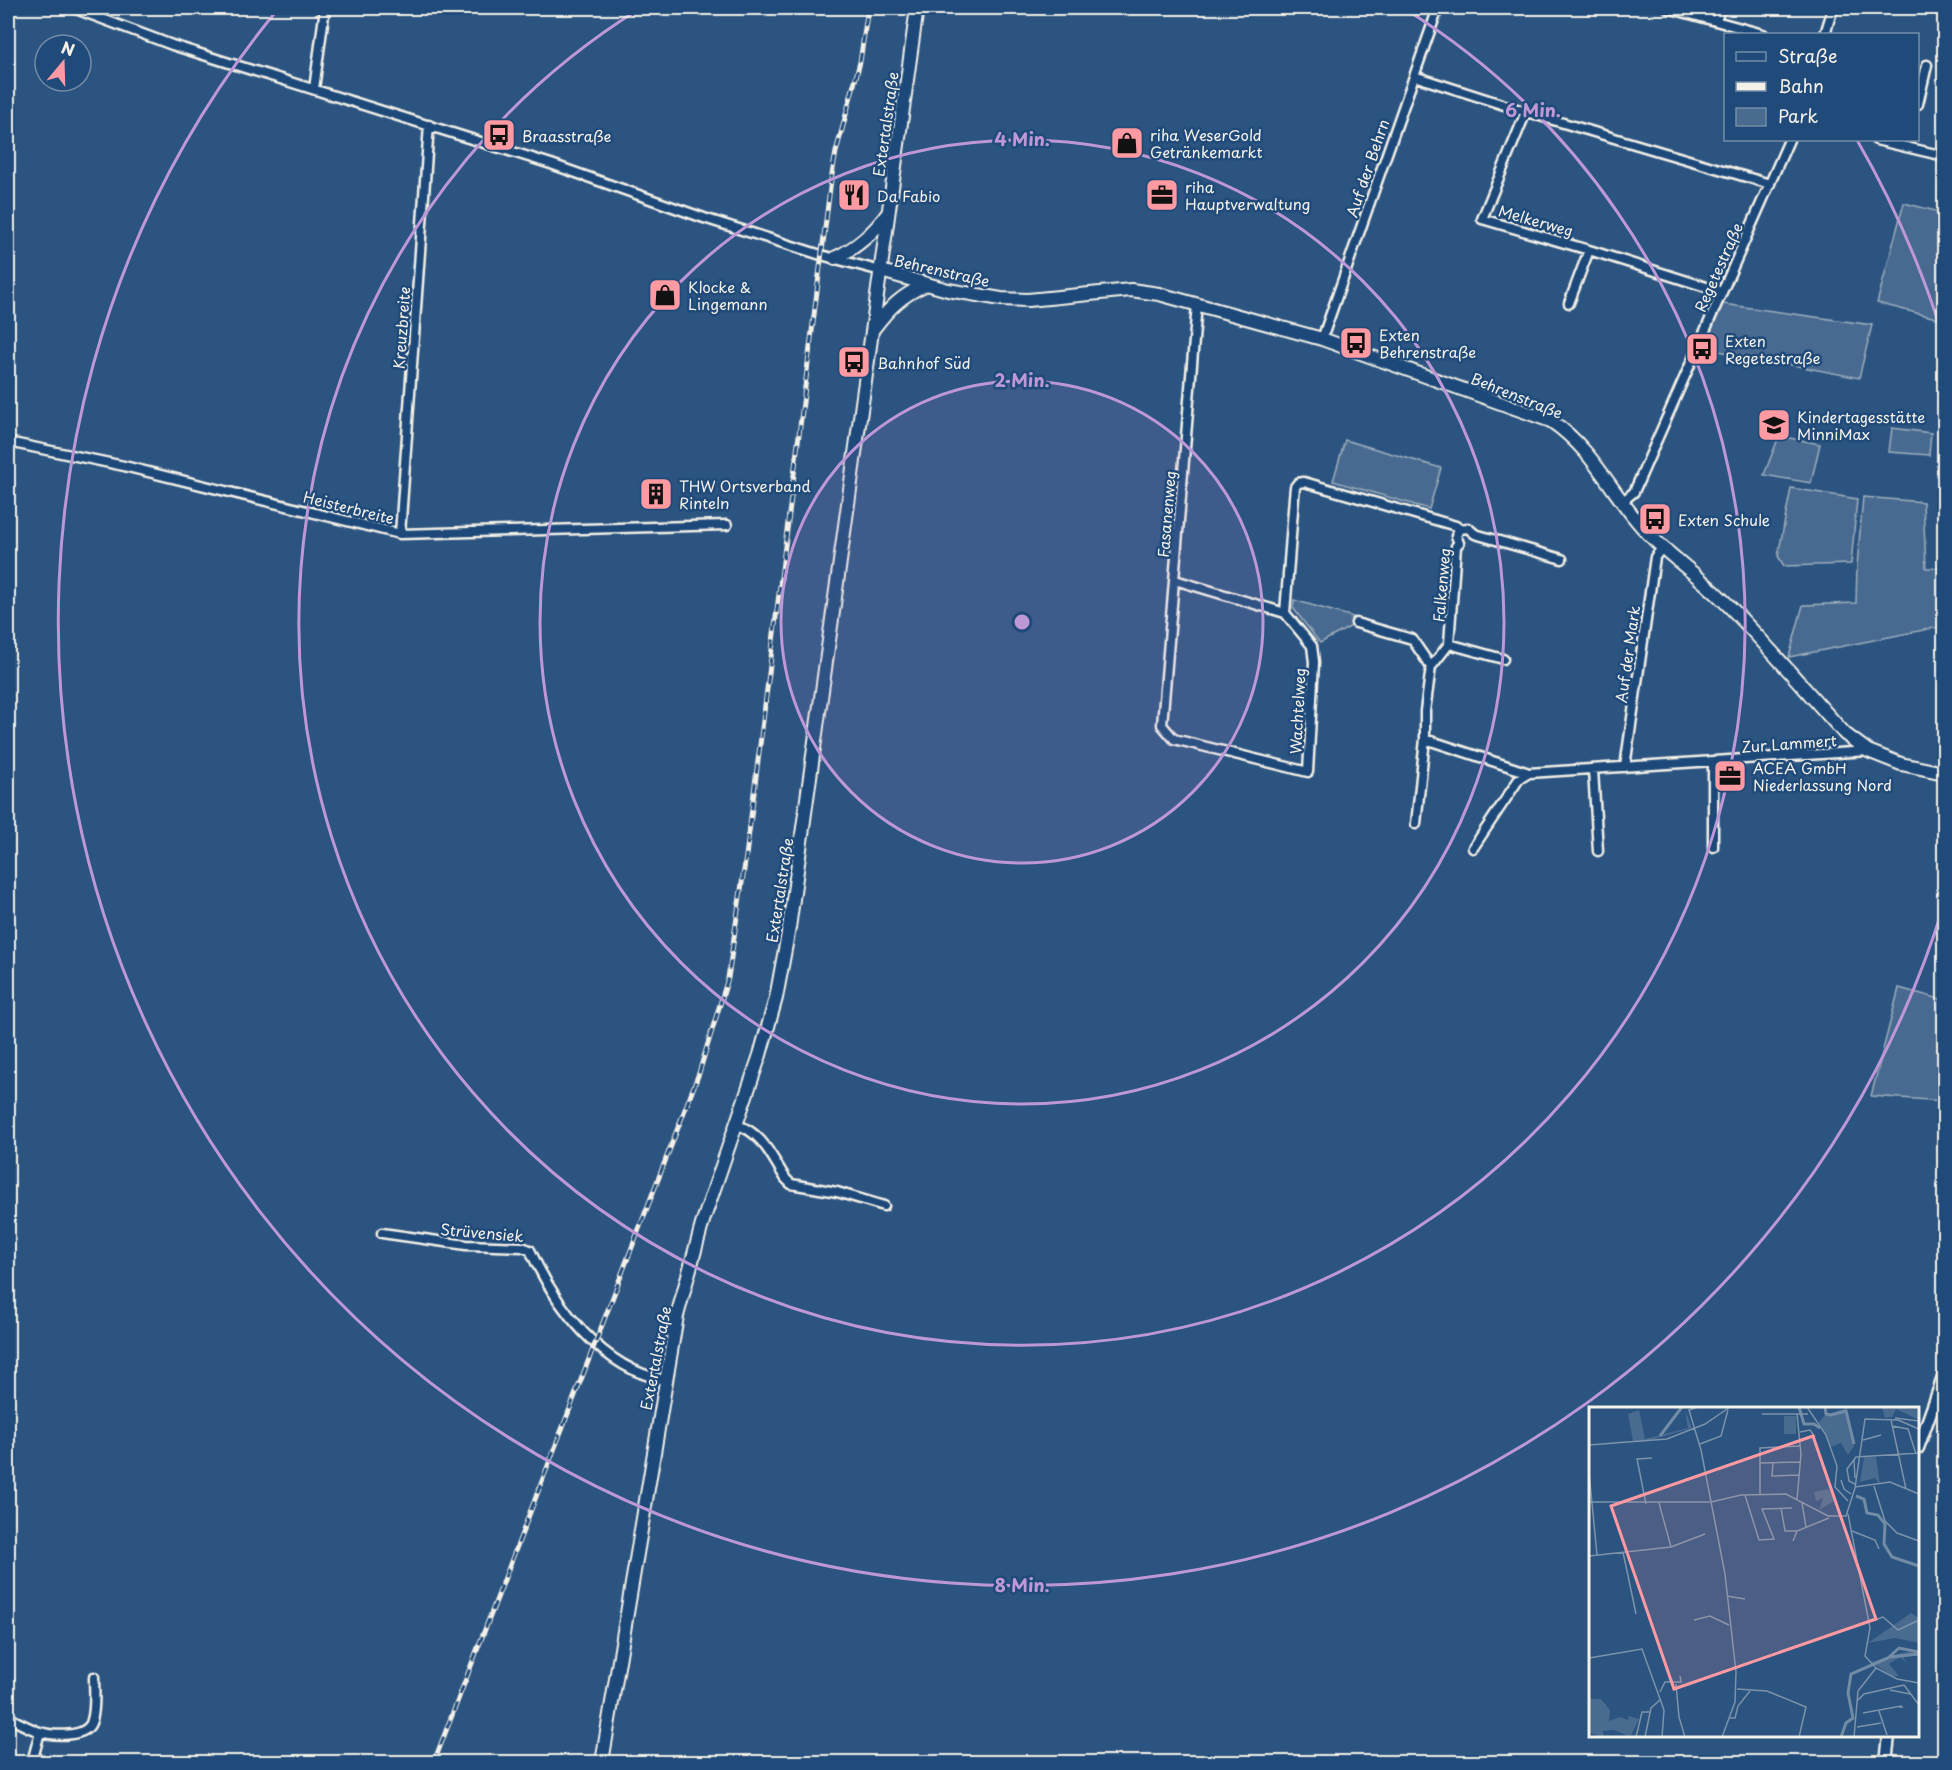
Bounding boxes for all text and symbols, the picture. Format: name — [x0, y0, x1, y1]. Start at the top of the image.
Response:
north arrow — [33, 33, 93, 93]
legend — [1724, 33, 1919, 141]
text: N — [58, 34, 78, 61]
text: Straße — [1778, 42, 1838, 69]
street label: Extertalstraße — [866, 70, 904, 178]
text: Bahn — [1778, 72, 1824, 99]
text: 6 Min. — [1505, 96, 1561, 123]
text: Park — [1778, 102, 1818, 129]
street label: Auf der Behrn — [1339, 116, 1395, 220]
bus stop icon: Braasstraße — [481, 117, 517, 153]
place label: riha WeserGold Getränkemarkt — [1150, 123, 1263, 163]
place label: Braasstraße — [522, 124, 612, 147]
text: 4 Min. — [994, 125, 1050, 152]
shop icon: riha WeserGold Getränkemarkt — [1109, 125, 1145, 161]
place label: riha Hauptverwaltung — [1185, 175, 1310, 215]
restaurant icon: Da Fabio — [836, 177, 872, 213]
office icon: riha Hauptverwaltung — [1144, 177, 1180, 213]
place label: Da Fabio — [877, 184, 940, 207]
street label: Melkerweg — [1496, 198, 1576, 242]
street label: Regetestraße — [1688, 219, 1748, 315]
street label: Behrenstraße — [892, 248, 992, 292]
place label: Klocke & Lingemann — [688, 275, 767, 315]
shop icon: Klocke & Lingemann — [647, 277, 683, 313]
street label: Kreuzbreite — [387, 286, 415, 370]
place label: Exten Behrenstraße — [1379, 323, 1476, 363]
bus stop icon: Exten Behrenstraße — [1338, 325, 1374, 361]
place label: Exten Regetestraße — [1725, 329, 1821, 369]
bus stop icon: Exten Regetestraße — [1684, 331, 1720, 367]
bus stop icon: Bahnhof Süd — [836, 344, 872, 380]
place label: Bahnhof Süd — [877, 351, 971, 374]
text: 2 Min. — [994, 366, 1050, 393]
street label: Behrenstraße — [1468, 366, 1566, 424]
place label: Kindertagesstätte MinniMax — [1797, 405, 1925, 445]
school or university icon: Kindertagesstätte MinniMax — [1756, 407, 1792, 443]
street label: Fasanenweg — [1151, 469, 1181, 559]
place label: THW Ortsverband Rinteln — [679, 474, 811, 514]
building icon: THW Ortsverband Rinteln — [638, 476, 674, 512]
street label: Heisterbreite — [301, 485, 397, 529]
bus stop icon: Exten Schule — [1637, 501, 1673, 537]
place label: Exten Schule — [1678, 508, 1770, 531]
street label: Falkenweg — [1426, 547, 1456, 623]
street label: Auf der Mark — [1609, 604, 1645, 704]
centre of rings — [1012, 612, 1032, 632]
street label: Wachtelweg — [1283, 667, 1311, 755]
street label: Zur Lammert — [1741, 728, 1837, 758]
place label: ACEA GmbH Niederlassung Nord — [1753, 756, 1892, 796]
office icon: ACEA GmbH Niederlassung Nord — [1712, 758, 1748, 794]
street label: Extertalstraße — [759, 836, 799, 944]
street label: Strüvensiek — [439, 1217, 525, 1247]
street label: Extertalstraße — [634, 1304, 676, 1412]
inset map — [1589, 1407, 1919, 1737]
text: 8 Min. — [994, 1571, 1050, 1598]

